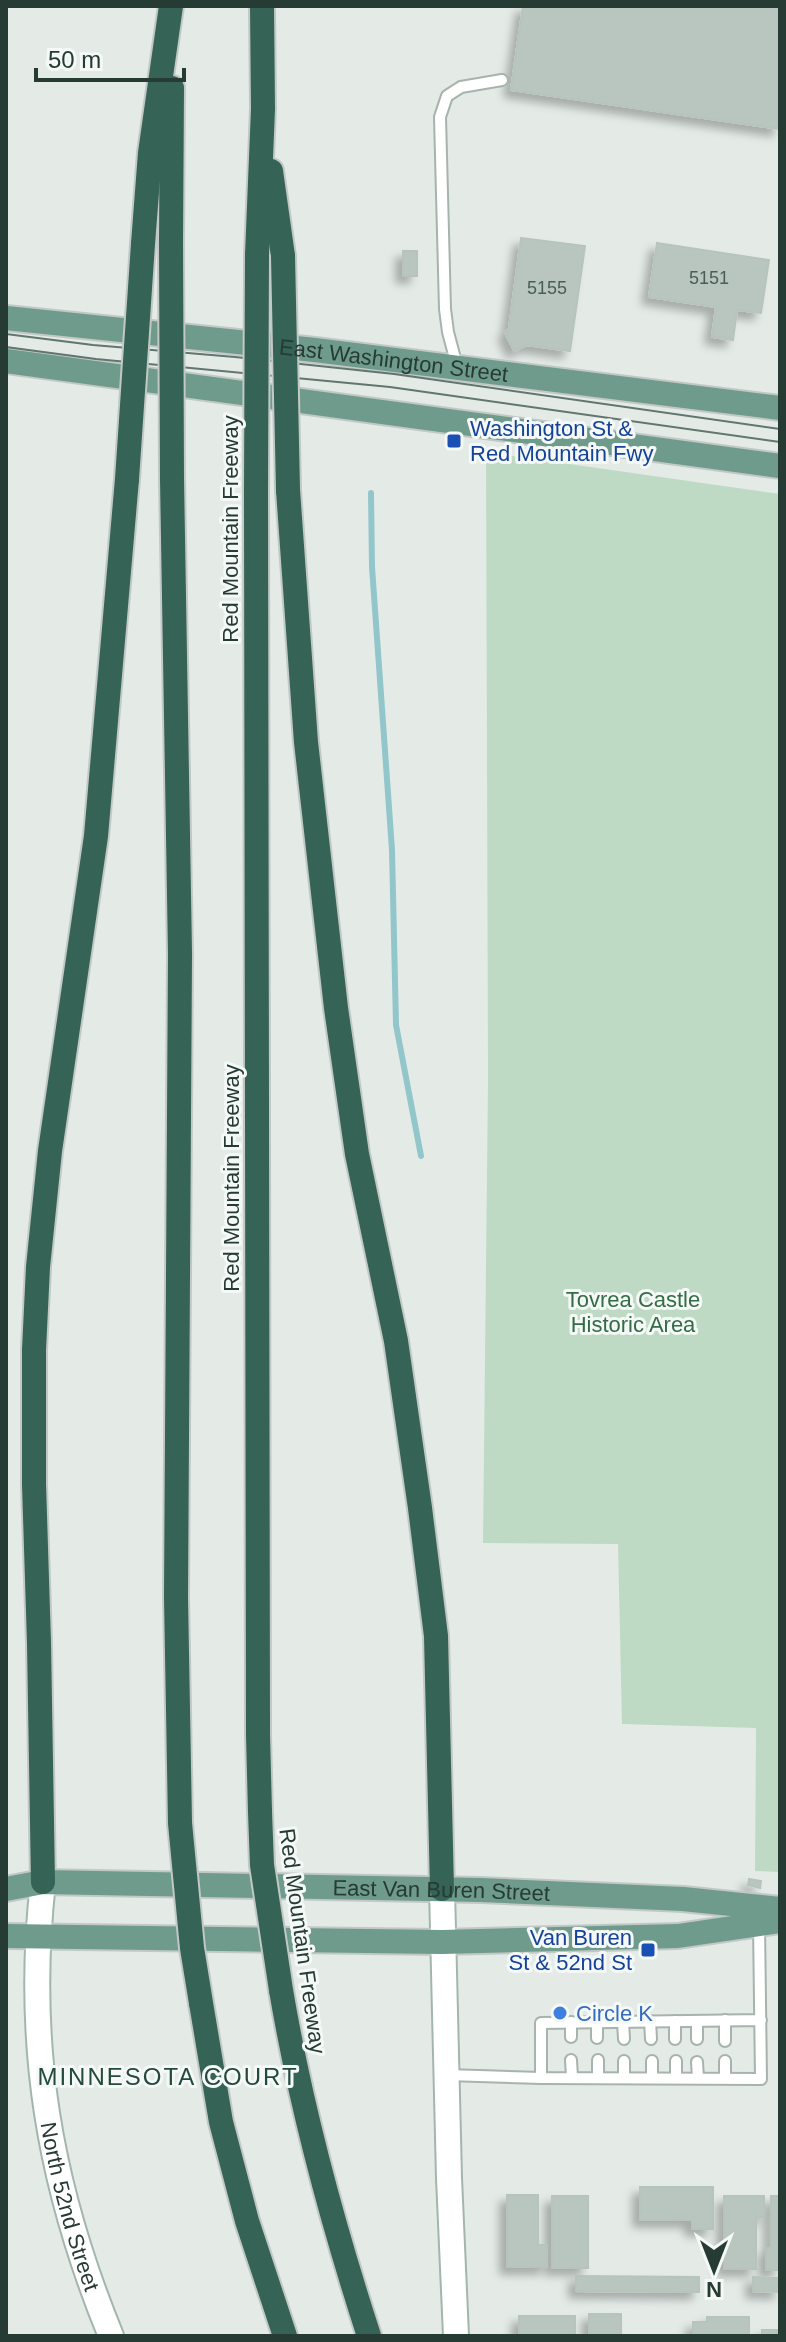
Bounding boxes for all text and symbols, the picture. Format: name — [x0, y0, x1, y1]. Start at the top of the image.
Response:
scale bar — [36, 32, 184, 82]
text: 50 m — [48, 46, 101, 73]
house number: 5151 — [689, 268, 729, 288]
house number: 5155 — [527, 278, 567, 298]
street label: East Washington Street — [278, 334, 510, 387]
street label: Red Mountain Freeway — [218, 415, 243, 643]
place label: Washington St & Red Mountain Fwy — [470, 416, 653, 466]
marker: Washington St & Red Mountain Fwy — [445, 432, 463, 450]
street label: Red Mountain Freeway — [219, 1064, 244, 1292]
park label: Tovrea Castle Historic Area — [566, 1287, 700, 1337]
street label: Red Mountain Freeway — [274, 1827, 331, 2055]
street label: East Van Buren Street — [332, 1875, 550, 1906]
place label: Van Buren St & 52nd St — [508, 1925, 632, 1975]
marker: Van Buren St & 52nd St — [639, 1941, 657, 1959]
place label: Circle K — [576, 2001, 653, 2026]
marker: Circle K — [551, 2004, 569, 2022]
district label: MINNESOTA COURT — [37, 2063, 299, 2090]
street label: North 52nd Street — [36, 2120, 104, 2294]
north arrow — [674, 2230, 754, 2310]
text: N — [706, 2277, 722, 2302]

